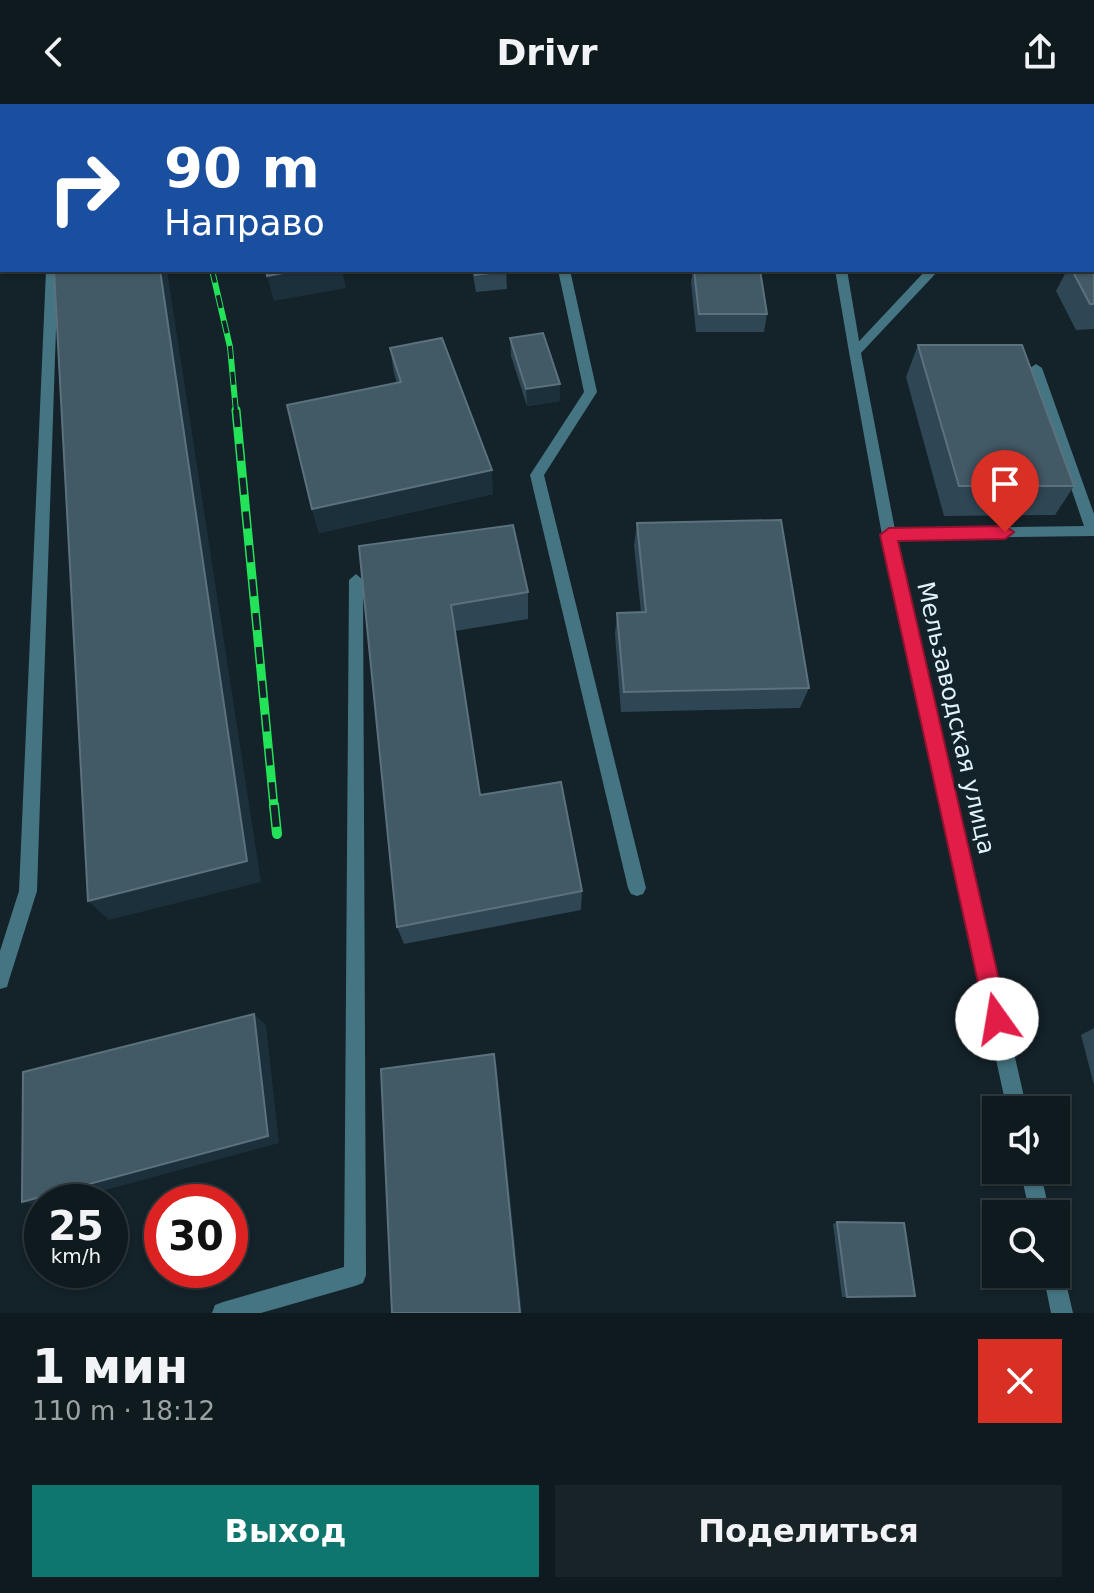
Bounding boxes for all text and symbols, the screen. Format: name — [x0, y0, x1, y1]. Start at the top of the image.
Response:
icon: back — [32, 30, 76, 74]
icon: share — [1018, 30, 1062, 74]
text: Drivr — [496, 32, 598, 73]
text: 90 m — [164, 135, 320, 200]
icon: right — [32, 136, 136, 240]
text: Направо — [164, 202, 325, 243]
pin — [971, 450, 1039, 532]
icon: arrive — [983, 462, 1027, 506]
street label: Мельзаводская улица — [911, 579, 1001, 857]
position arrow — [955, 977, 1039, 1061]
map controls — [982, 1096, 1070, 1288]
button: sound — [982, 1096, 1070, 1184]
speed limit sign: 30 — [144, 1184, 248, 1288]
button: search — [982, 1200, 1070, 1288]
text: 25 — [48, 1203, 104, 1249]
text: km/h — [51, 1244, 101, 1268]
text: 1 мин — [32, 1338, 188, 1394]
button: close — [978, 1339, 1062, 1423]
text: 110 m · 18:12 — [32, 1396, 215, 1426]
button: Выход — [32, 1485, 539, 1577]
button: Поделиться — [555, 1485, 1062, 1577]

